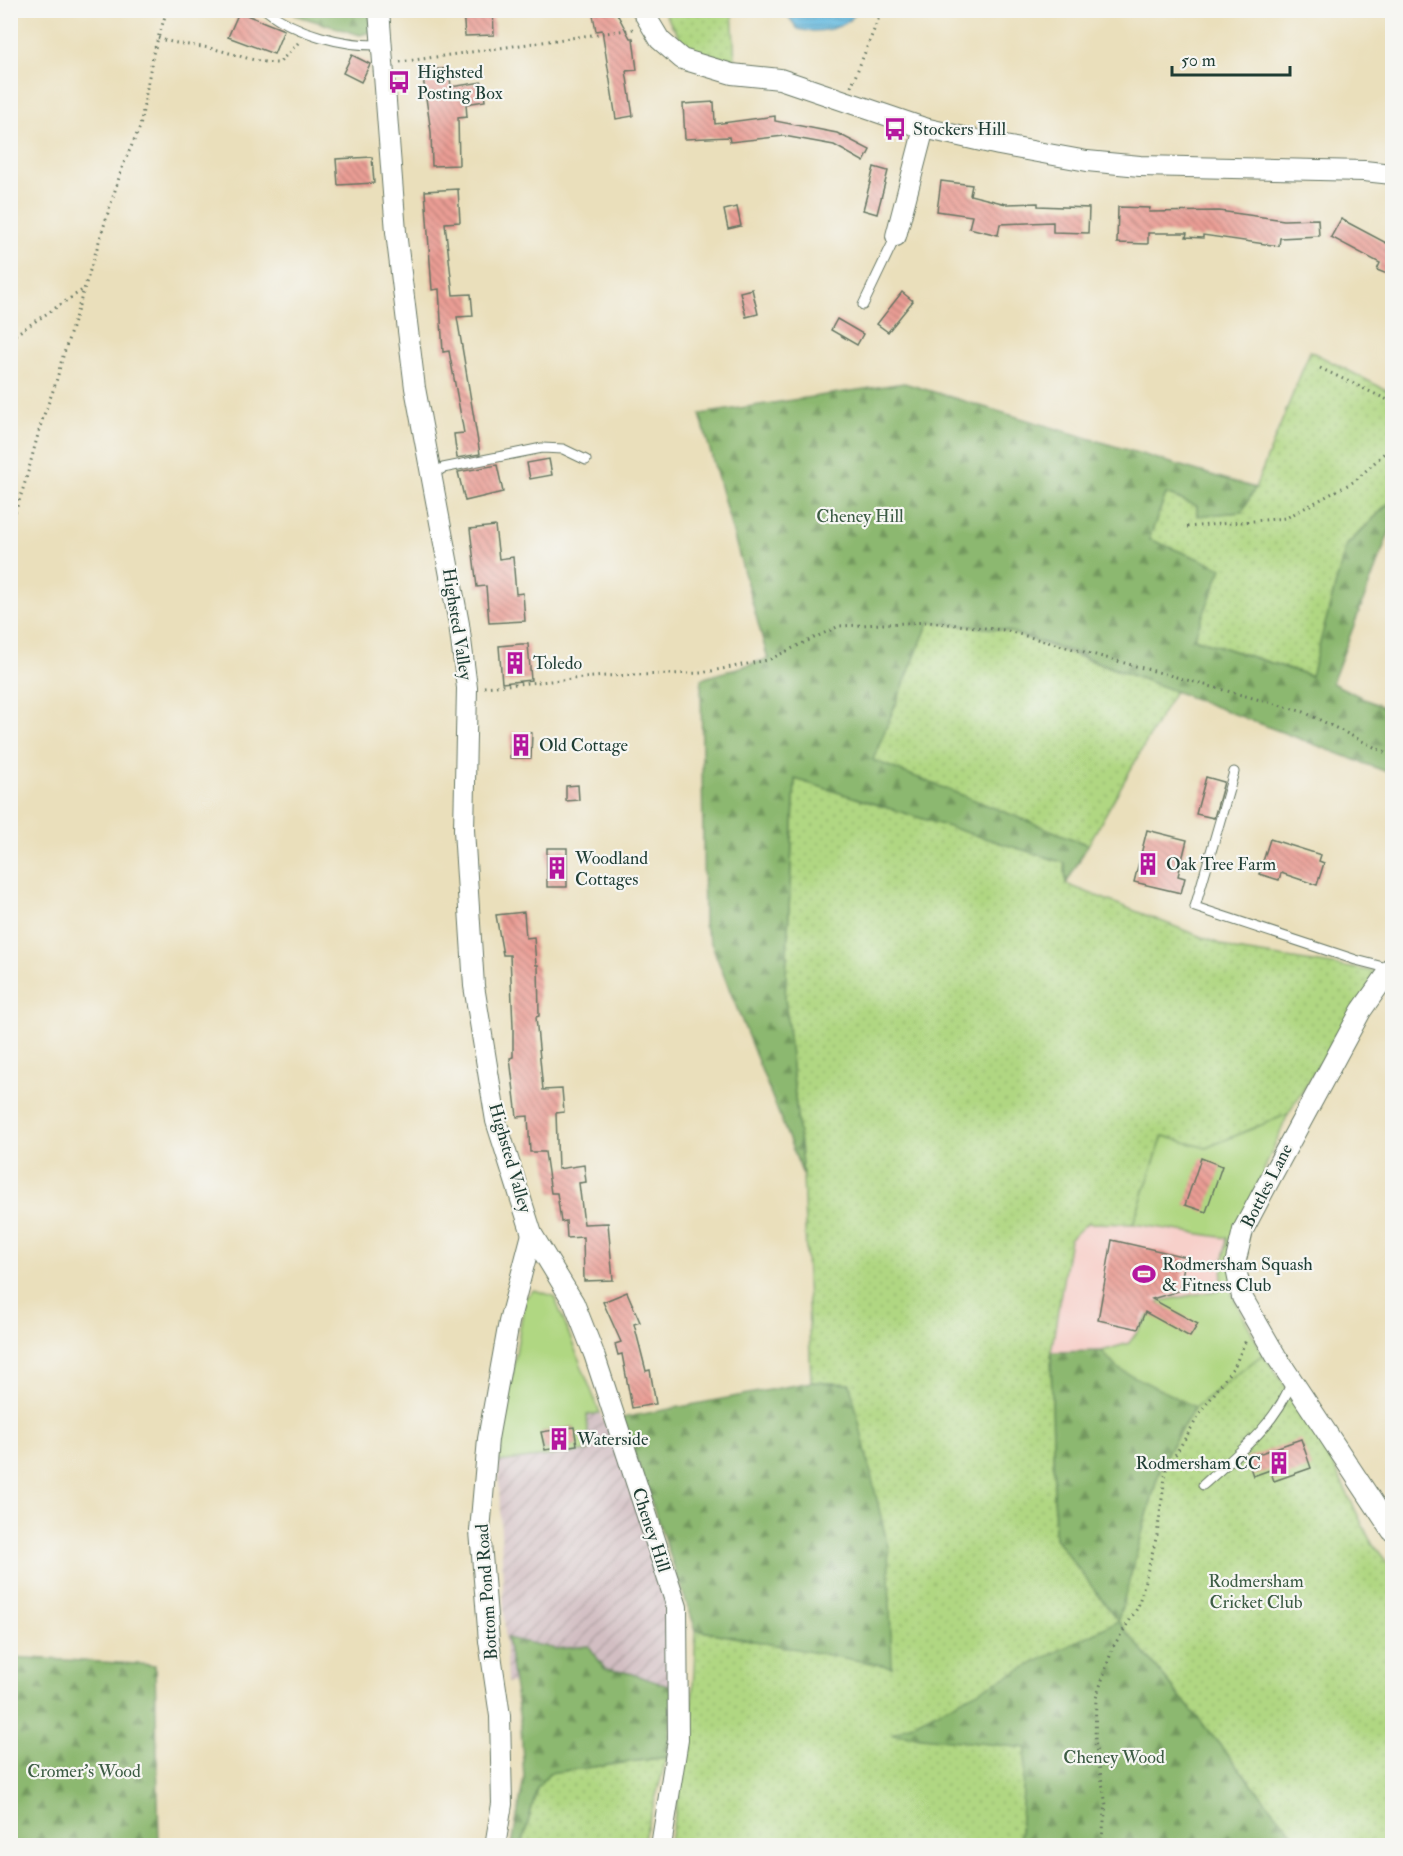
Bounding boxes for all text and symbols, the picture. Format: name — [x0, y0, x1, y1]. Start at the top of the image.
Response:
scale bar — [1172, 39, 1290, 77]
text: 50 m — [1181, 49, 1216, 72]
place label: Highsted Posting Box — [417, 61, 503, 105]
bus stop icon: Highsted Posting Box — [386, 69, 412, 95]
bus stop icon: Stockers Hill — [882, 116, 908, 142]
place label: Stockers Hill — [913, 118, 1006, 141]
park label: Cheney Hill — [816, 505, 904, 528]
street label: Highsted Valley — [437, 566, 477, 683]
building icon: Toledo — [502, 650, 528, 676]
place label: Toledo — [533, 652, 583, 675]
building icon: Old Cottage — [508, 732, 534, 758]
place label: Old Cottage — [539, 734, 629, 757]
place label: Woodland Cottages — [574, 847, 648, 891]
building icon: Oak Tree Farm — [1135, 851, 1161, 877]
place label: Oak Tree Farm — [1166, 853, 1276, 876]
building icon: Woodland Cottages — [544, 855, 570, 881]
street label: Highsted Valley — [483, 1100, 537, 1217]
street label: Bottles Lane — [1236, 1140, 1298, 1232]
place label: Rodmersham Squash & Fitness Club — [1162, 1253, 1313, 1297]
sports icon: Rodmersham Squash & Fitness Club — [1131, 1261, 1157, 1287]
building icon: Waterside — [546, 1426, 572, 1452]
place label: Waterside — [576, 1428, 649, 1451]
building icon: Rodmersham CC — [1266, 1450, 1292, 1476]
place label: Rodmersham CC — [1136, 1452, 1261, 1475]
street label: Cheney Hill — [627, 1485, 676, 1575]
street label: Bottom Pond Road — [471, 1523, 503, 1661]
park label: Rodmersham Cricket Club — [1208, 1570, 1304, 1614]
park label: Cheney Wood — [1063, 1746, 1165, 1769]
park label: Cromer's Wood — [27, 1760, 141, 1783]

